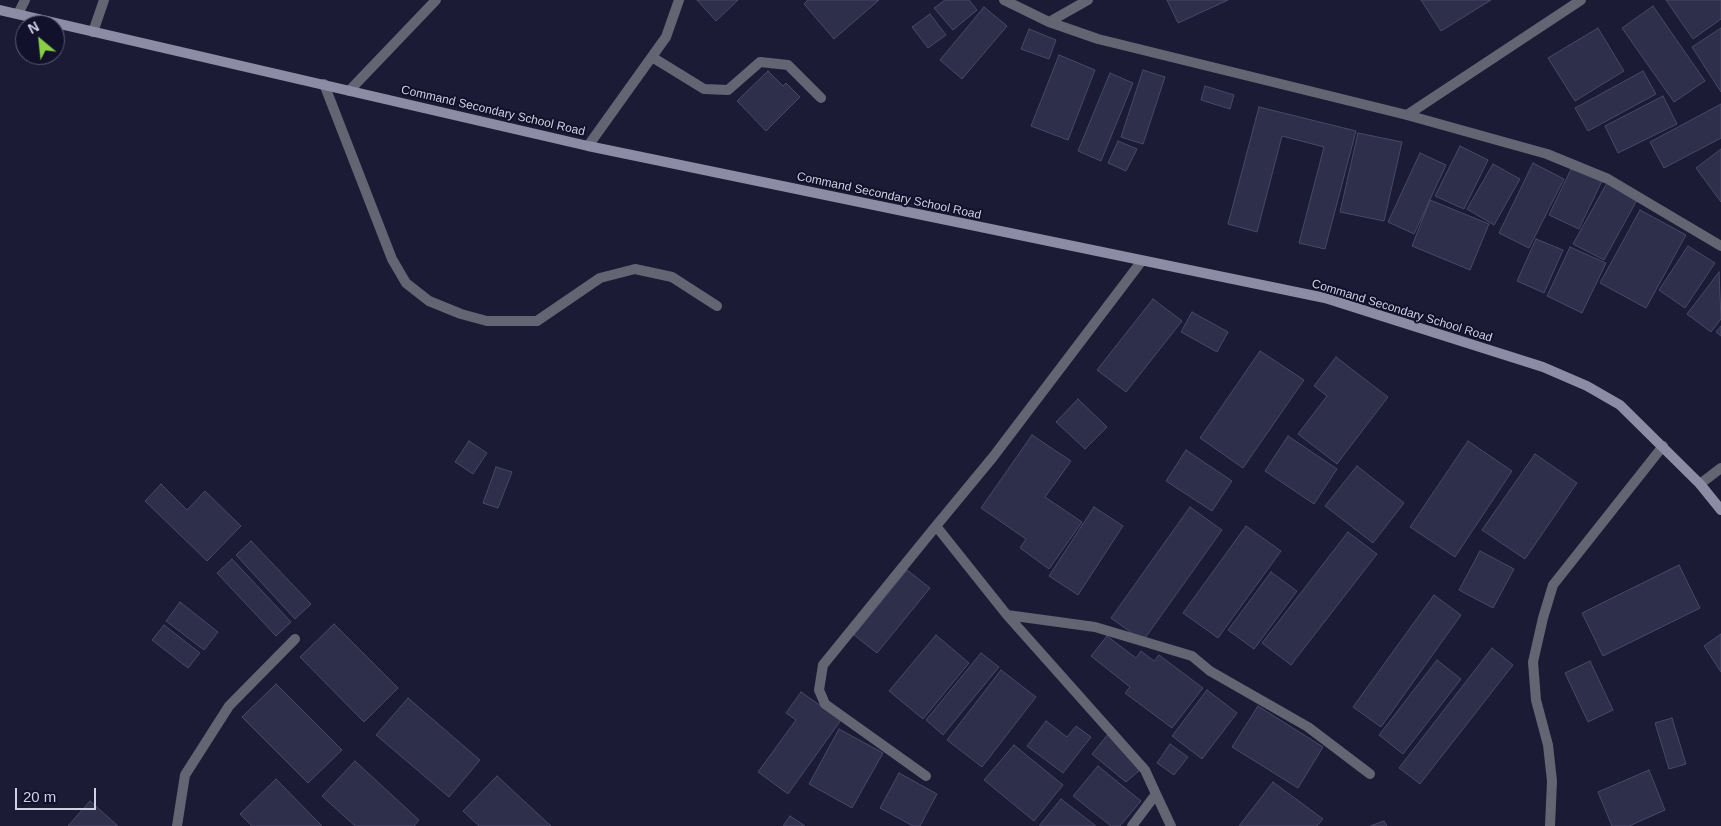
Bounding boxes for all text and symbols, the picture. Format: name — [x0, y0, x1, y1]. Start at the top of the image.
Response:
north arrow — [15, 15, 65, 65]
text: N — [25, 18, 42, 37]
street label: Command Secondary School Road — [400, 83, 586, 139]
street label: Command Secondary School Road — [796, 169, 982, 223]
street label: Command Secondary School Road — [1310, 277, 1494, 345]
scale bar — [18, 778, 99, 810]
text: 20 m — [23, 788, 56, 805]

